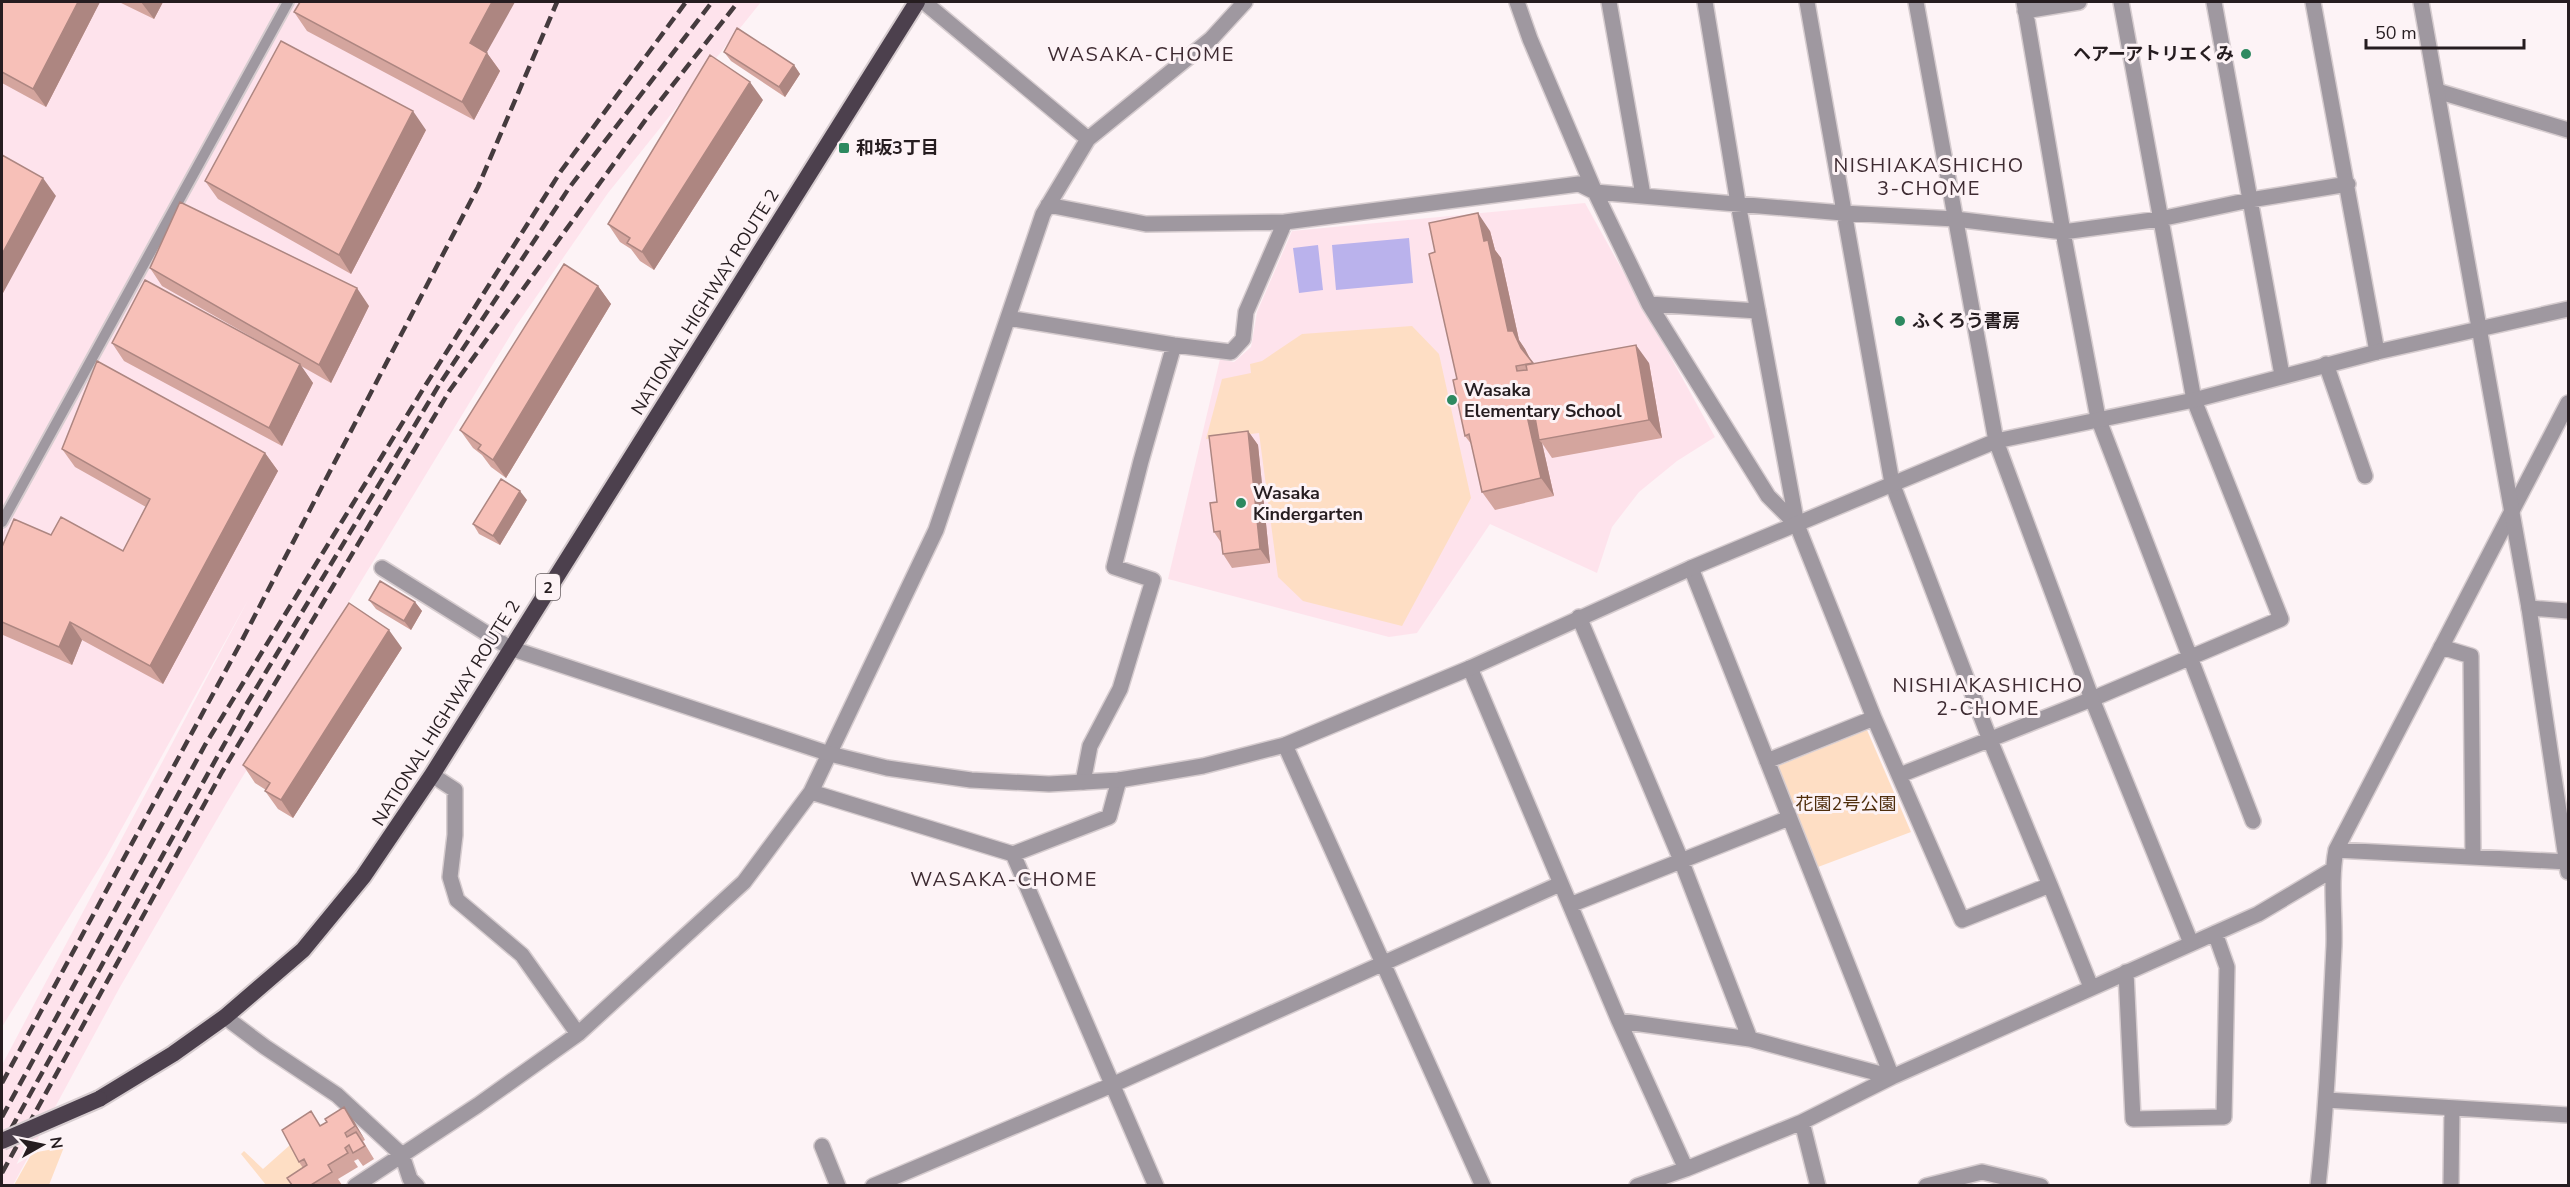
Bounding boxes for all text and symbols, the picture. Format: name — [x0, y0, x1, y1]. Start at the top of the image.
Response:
scale bar — [2366, 12, 2524, 50]
text: 50 m — [2375, 21, 2417, 45]
district label: WASAKA-CHOME — [1047, 41, 1235, 68]
place label: ヘアーアトリエくみ — [2073, 42, 2234, 66]
marker: ヘアーアトリエくみ — [2239, 47, 2253, 61]
place label: 和坂3丁目 — [856, 136, 939, 160]
marker: 和坂3丁目 — [837, 141, 851, 155]
district label: NISHIAKASHICHO 3-CHOME — [1833, 152, 2025, 202]
street label: NATIONAL HIGHWAY ROUTE 2 — [625, 185, 785, 419]
place label: ふくろう書房 — [1912, 309, 2020, 333]
marker: ふくろう書房 — [1893, 314, 1907, 328]
place label: Wasaka Elementary School — [1464, 378, 1622, 423]
marker: Wasaka Elementary School — [1445, 393, 1459, 407]
place label: Wasaka Kindergarten — [1253, 481, 1363, 526]
marker: Wasaka Kindergarten — [1234, 496, 1248, 510]
road number: 2 — [536, 574, 560, 600]
street label: NATIONAL HIGHWAY ROUTE 2 — [366, 596, 526, 830]
district label: NISHIAKASHICHO 2-CHOME — [1892, 672, 2084, 722]
park label: 花園2号公園 — [1796, 792, 1896, 816]
district label: WASAKA-CHOME — [910, 866, 1098, 893]
north arrow — [12, 1115, 72, 1175]
text: N — [44, 1135, 68, 1150]

